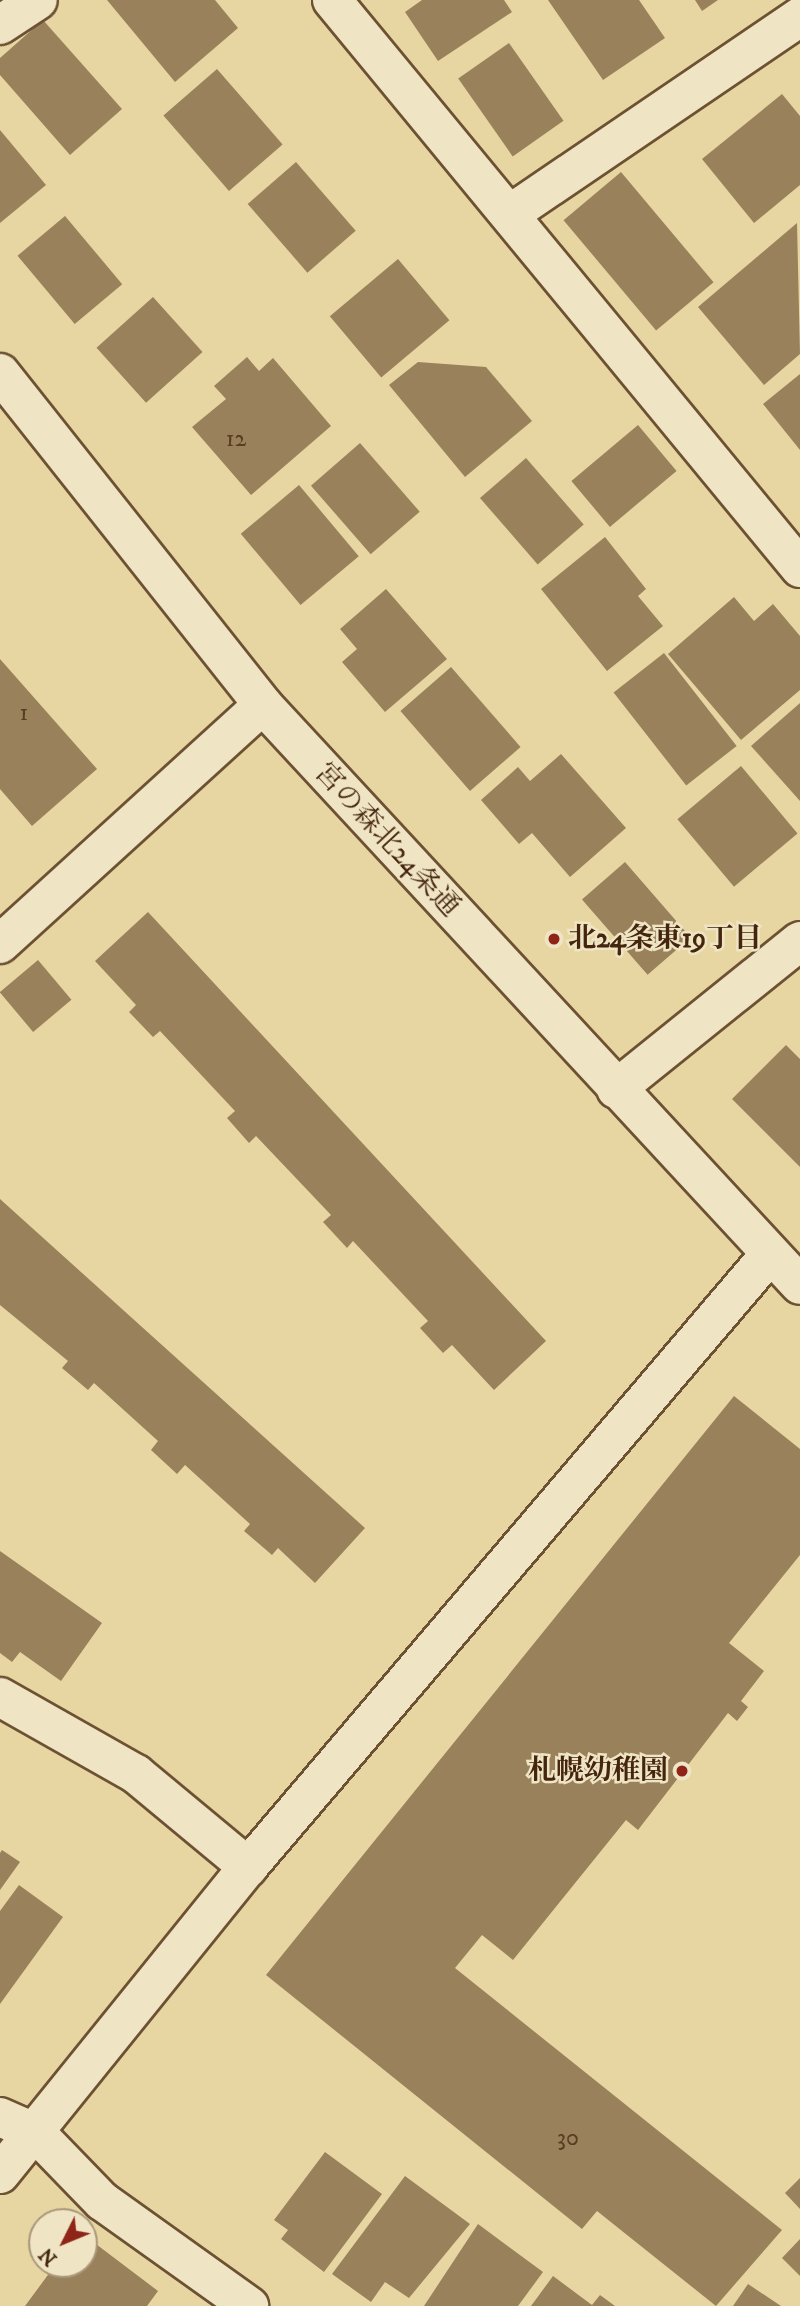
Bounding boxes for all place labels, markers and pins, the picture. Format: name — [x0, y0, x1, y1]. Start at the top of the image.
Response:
place label: 北24条東19丁目 — [568, 922, 762, 956]
marker: 北24条東19丁目 — [546, 931, 562, 947]
place label: 札幌幼稚園 — [528, 1754, 668, 1788]
marker: 札幌幼稚園 — [674, 1763, 690, 1779]

